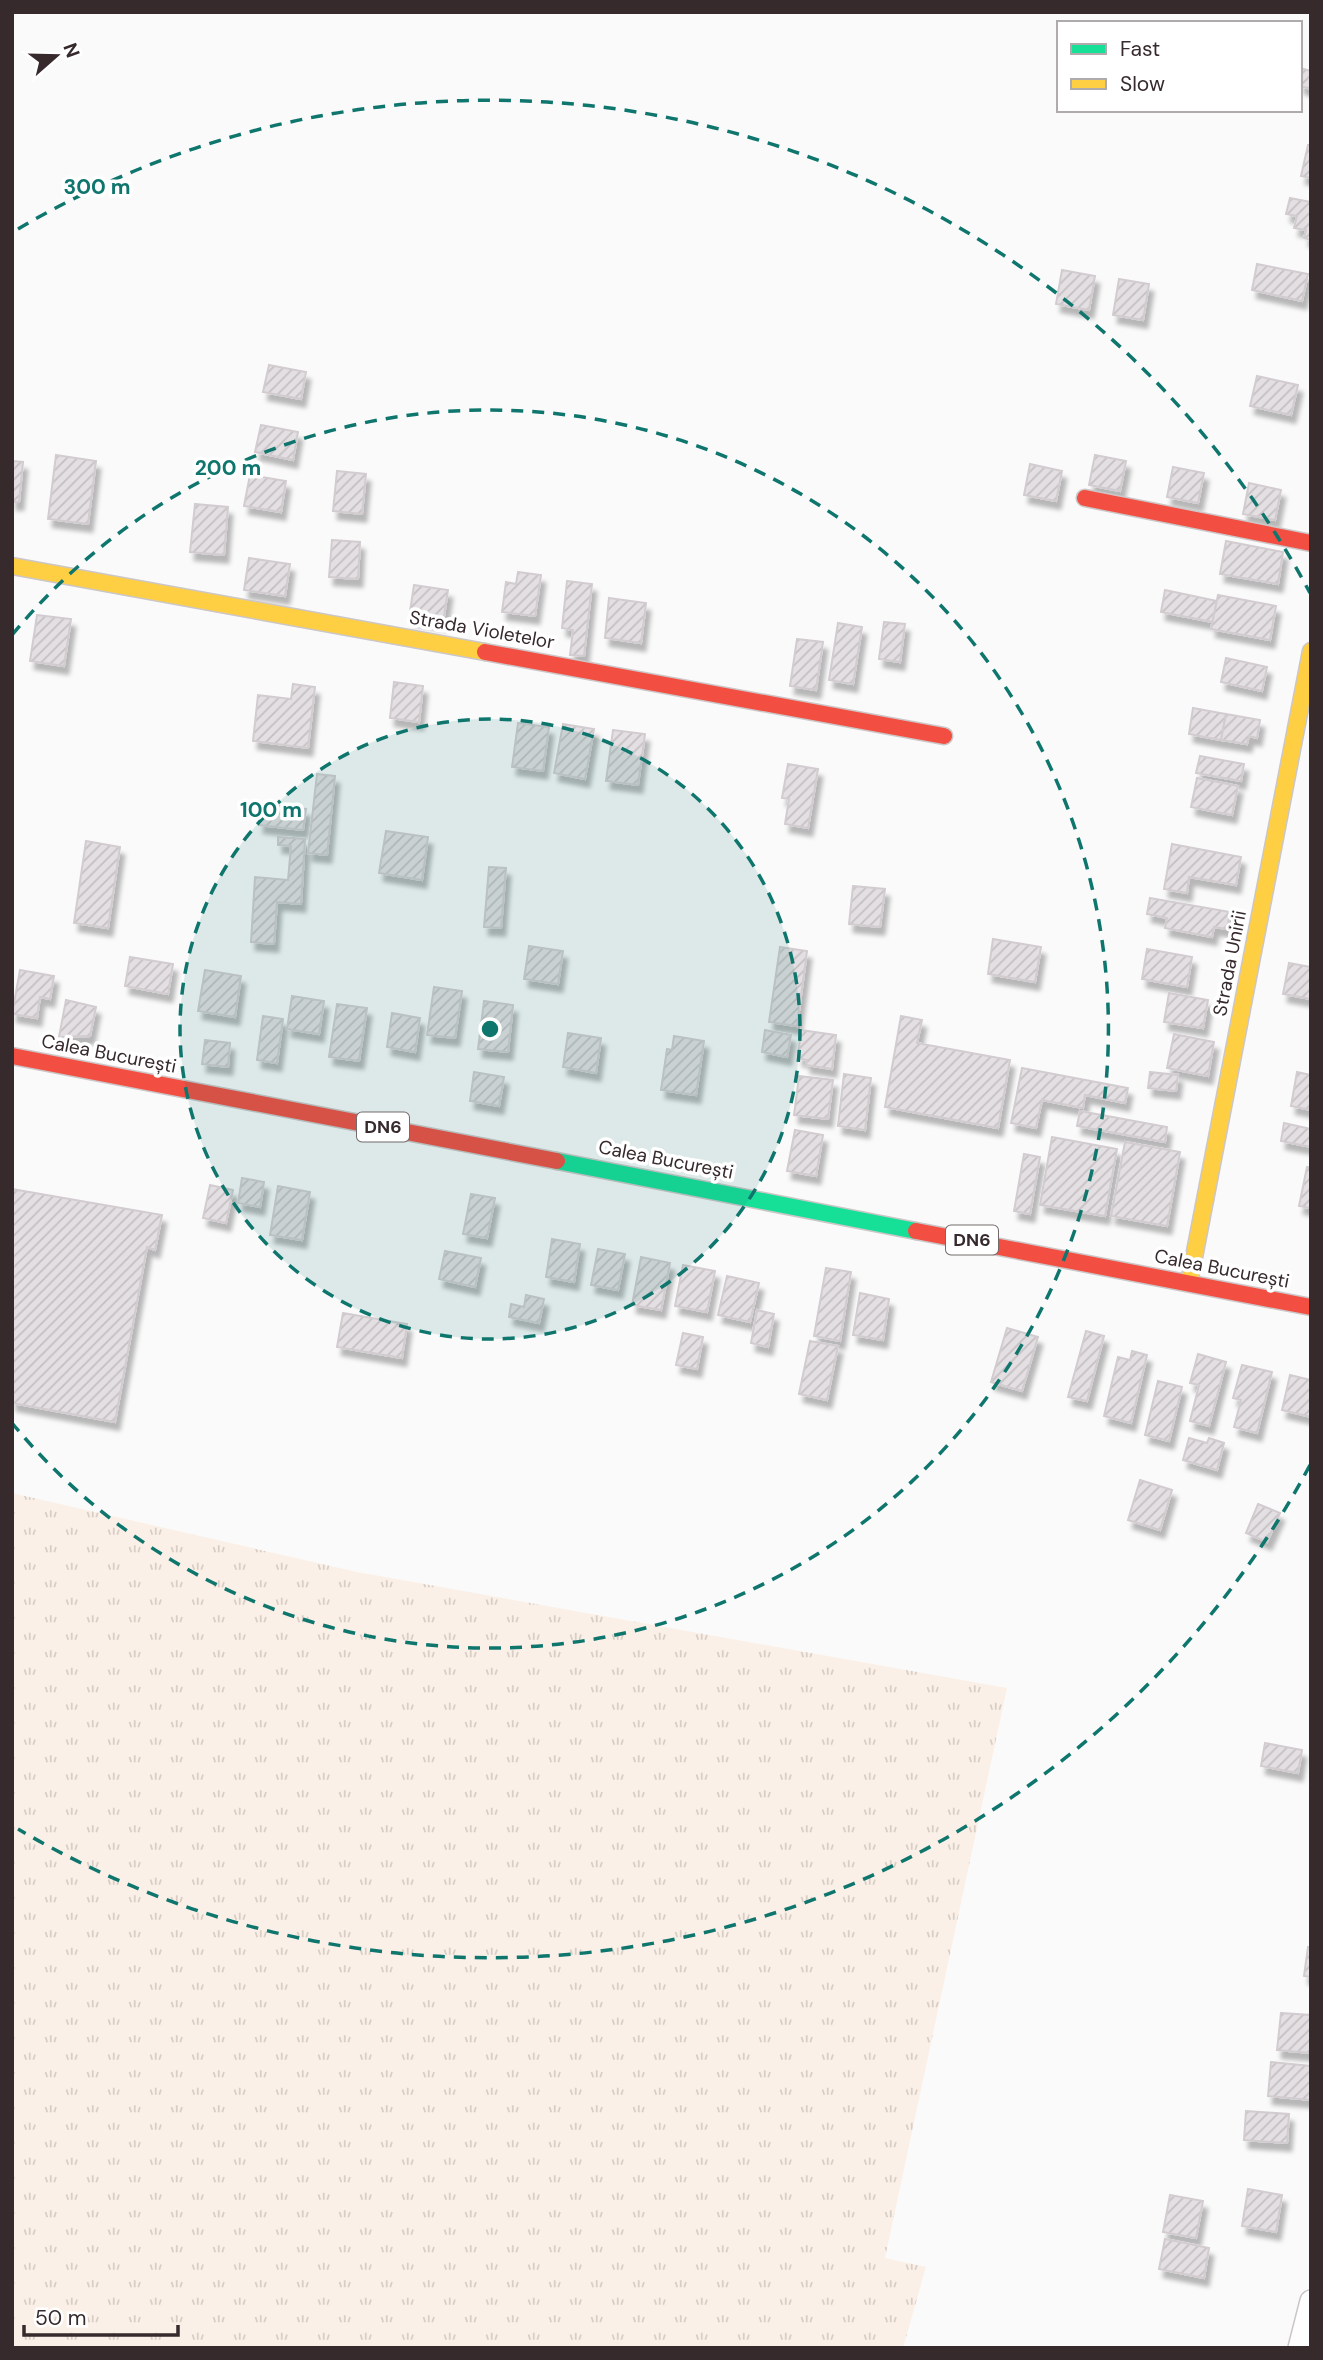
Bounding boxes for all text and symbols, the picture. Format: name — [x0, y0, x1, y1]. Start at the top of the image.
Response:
north arrow — [21, 21, 91, 91]
legend — [1057, 21, 1302, 112]
text: Fast — [1120, 35, 1160, 63]
text: N — [57, 40, 86, 61]
text: Slow — [1120, 70, 1165, 98]
text: 300 m — [64, 173, 130, 201]
text: 200 m — [195, 454, 261, 482]
street label: Strada Violetelor — [407, 604, 556, 655]
text: 100 m — [240, 796, 302, 824]
street label: Strada Unirii — [1207, 908, 1252, 1018]
centre of rings — [478, 1017, 502, 1041]
street label: Calea București — [39, 1028, 179, 1079]
road number: DN6 — [357, 1112, 409, 1142]
street label: Calea București — [596, 1134, 736, 1185]
road number: DN6 — [946, 1226, 998, 1254]
street label: Calea București — [1152, 1243, 1292, 1294]
scale bar — [24, 2294, 178, 2338]
text: 50 m — [35, 2304, 86, 2332]

